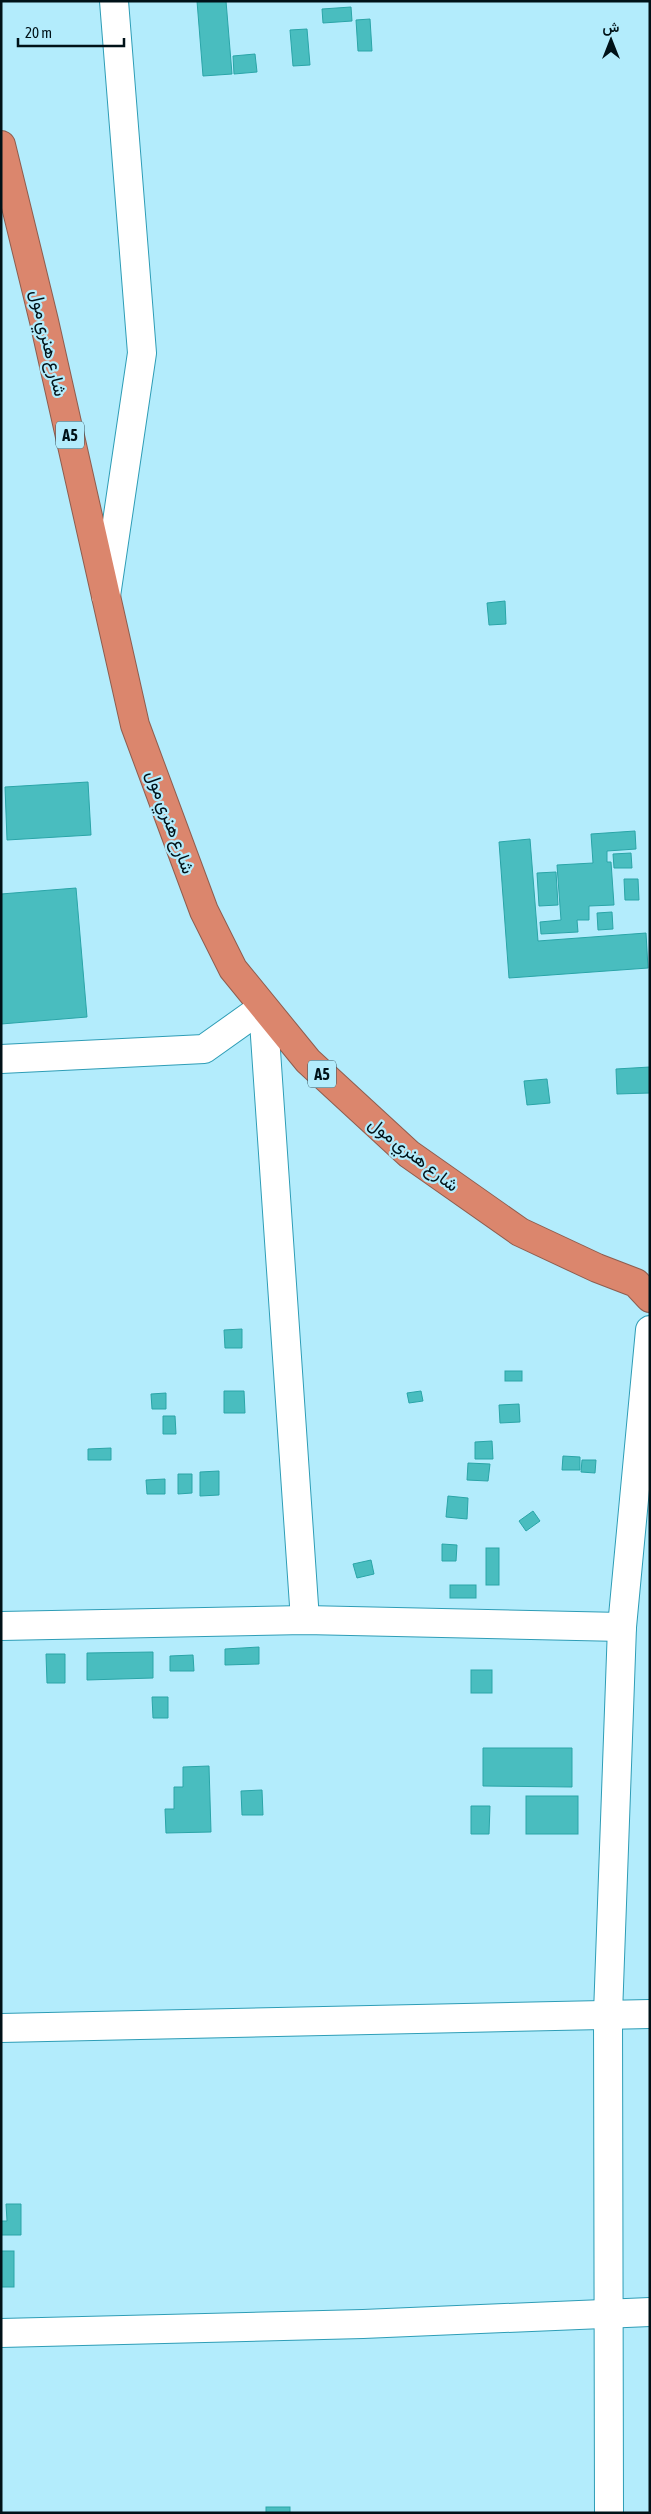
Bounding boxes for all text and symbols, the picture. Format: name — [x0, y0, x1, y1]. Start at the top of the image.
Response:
scale bar — [18, 15, 124, 47]
north arrow — [586, 15, 636, 65]
text: ش — [603, 19, 620, 36]
text: 20 m — [25, 24, 52, 41]
street label: شارع هنري مول — [22, 288, 71, 399]
road number: A5 — [56, 422, 84, 448]
street label: شارع هنري مول — [138, 767, 199, 878]
road number: A5 — [308, 1060, 336, 1088]
street label: شارع هنري مول — [362, 1112, 463, 1200]

